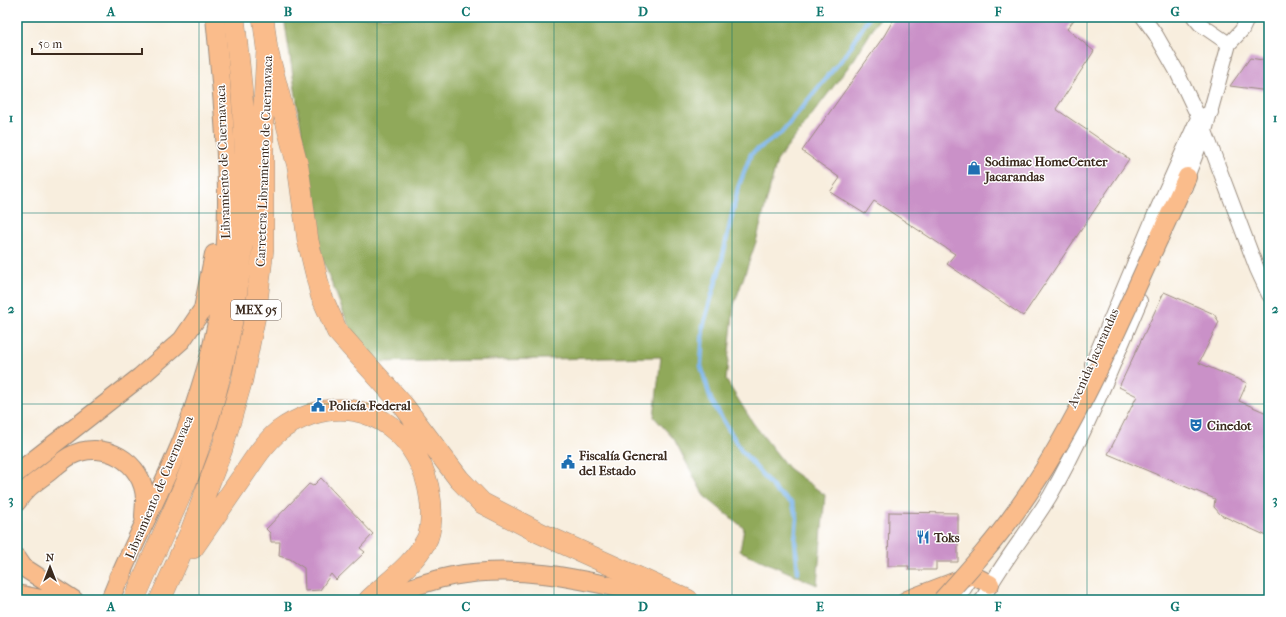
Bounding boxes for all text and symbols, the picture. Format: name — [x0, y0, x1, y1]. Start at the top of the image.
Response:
text: A — [106, 4, 116, 19]
text: B — [284, 4, 293, 19]
text: C — [462, 4, 471, 19]
text: D — [638, 4, 648, 19]
text: E — [816, 4, 824, 19]
text: F — [994, 4, 1002, 19]
text: G — [1170, 4, 1180, 19]
scale bar — [32, 30, 142, 56]
text: 50 m — [38, 37, 62, 51]
street label: Carretera Libramiento de Cuernavaca — [253, 54, 275, 267]
street label: Libramiento de Cuernavaca — [213, 84, 233, 239]
text: 1 — [9, 110, 14, 125]
text: 1 — [1273, 110, 1278, 125]
place label: Sodimac HomeCenter Jacarandas — [983, 154, 1108, 185]
shop icon: Sodimac HomeCenter Jacarandas — [966, 160, 982, 176]
road number: MEX 95 — [231, 300, 281, 320]
text: 2 — [8, 301, 15, 316]
text: 2 — [1272, 301, 1279, 316]
street label: Avenida Jacarandas — [1064, 306, 1122, 411]
public building icon: Policía Federal — [310, 397, 326, 413]
place label: Policía Federal — [329, 398, 411, 413]
street label: Libramiento de Cuernavaca — [122, 412, 196, 561]
theatre icon: Cinedot — [1188, 417, 1204, 433]
place label: Cinedot — [1207, 418, 1252, 433]
place label: Fiscalía General del Estado — [578, 448, 668, 478]
public building icon: Fiscalía General del Estado — [560, 454, 576, 470]
text: 3 — [8, 492, 14, 508]
text: 3 — [1272, 492, 1278, 508]
restaurant icon: Toks — [915, 529, 931, 545]
place label: Toks — [933, 530, 960, 545]
north arrow — [30, 547, 70, 587]
text: N — [46, 551, 55, 564]
text: A — [106, 599, 116, 614]
text: B — [284, 599, 293, 614]
text: C — [462, 599, 471, 614]
text: D — [638, 599, 648, 614]
text: E — [816, 599, 824, 614]
text: F — [994, 599, 1002, 614]
text: G — [1170, 599, 1180, 614]

